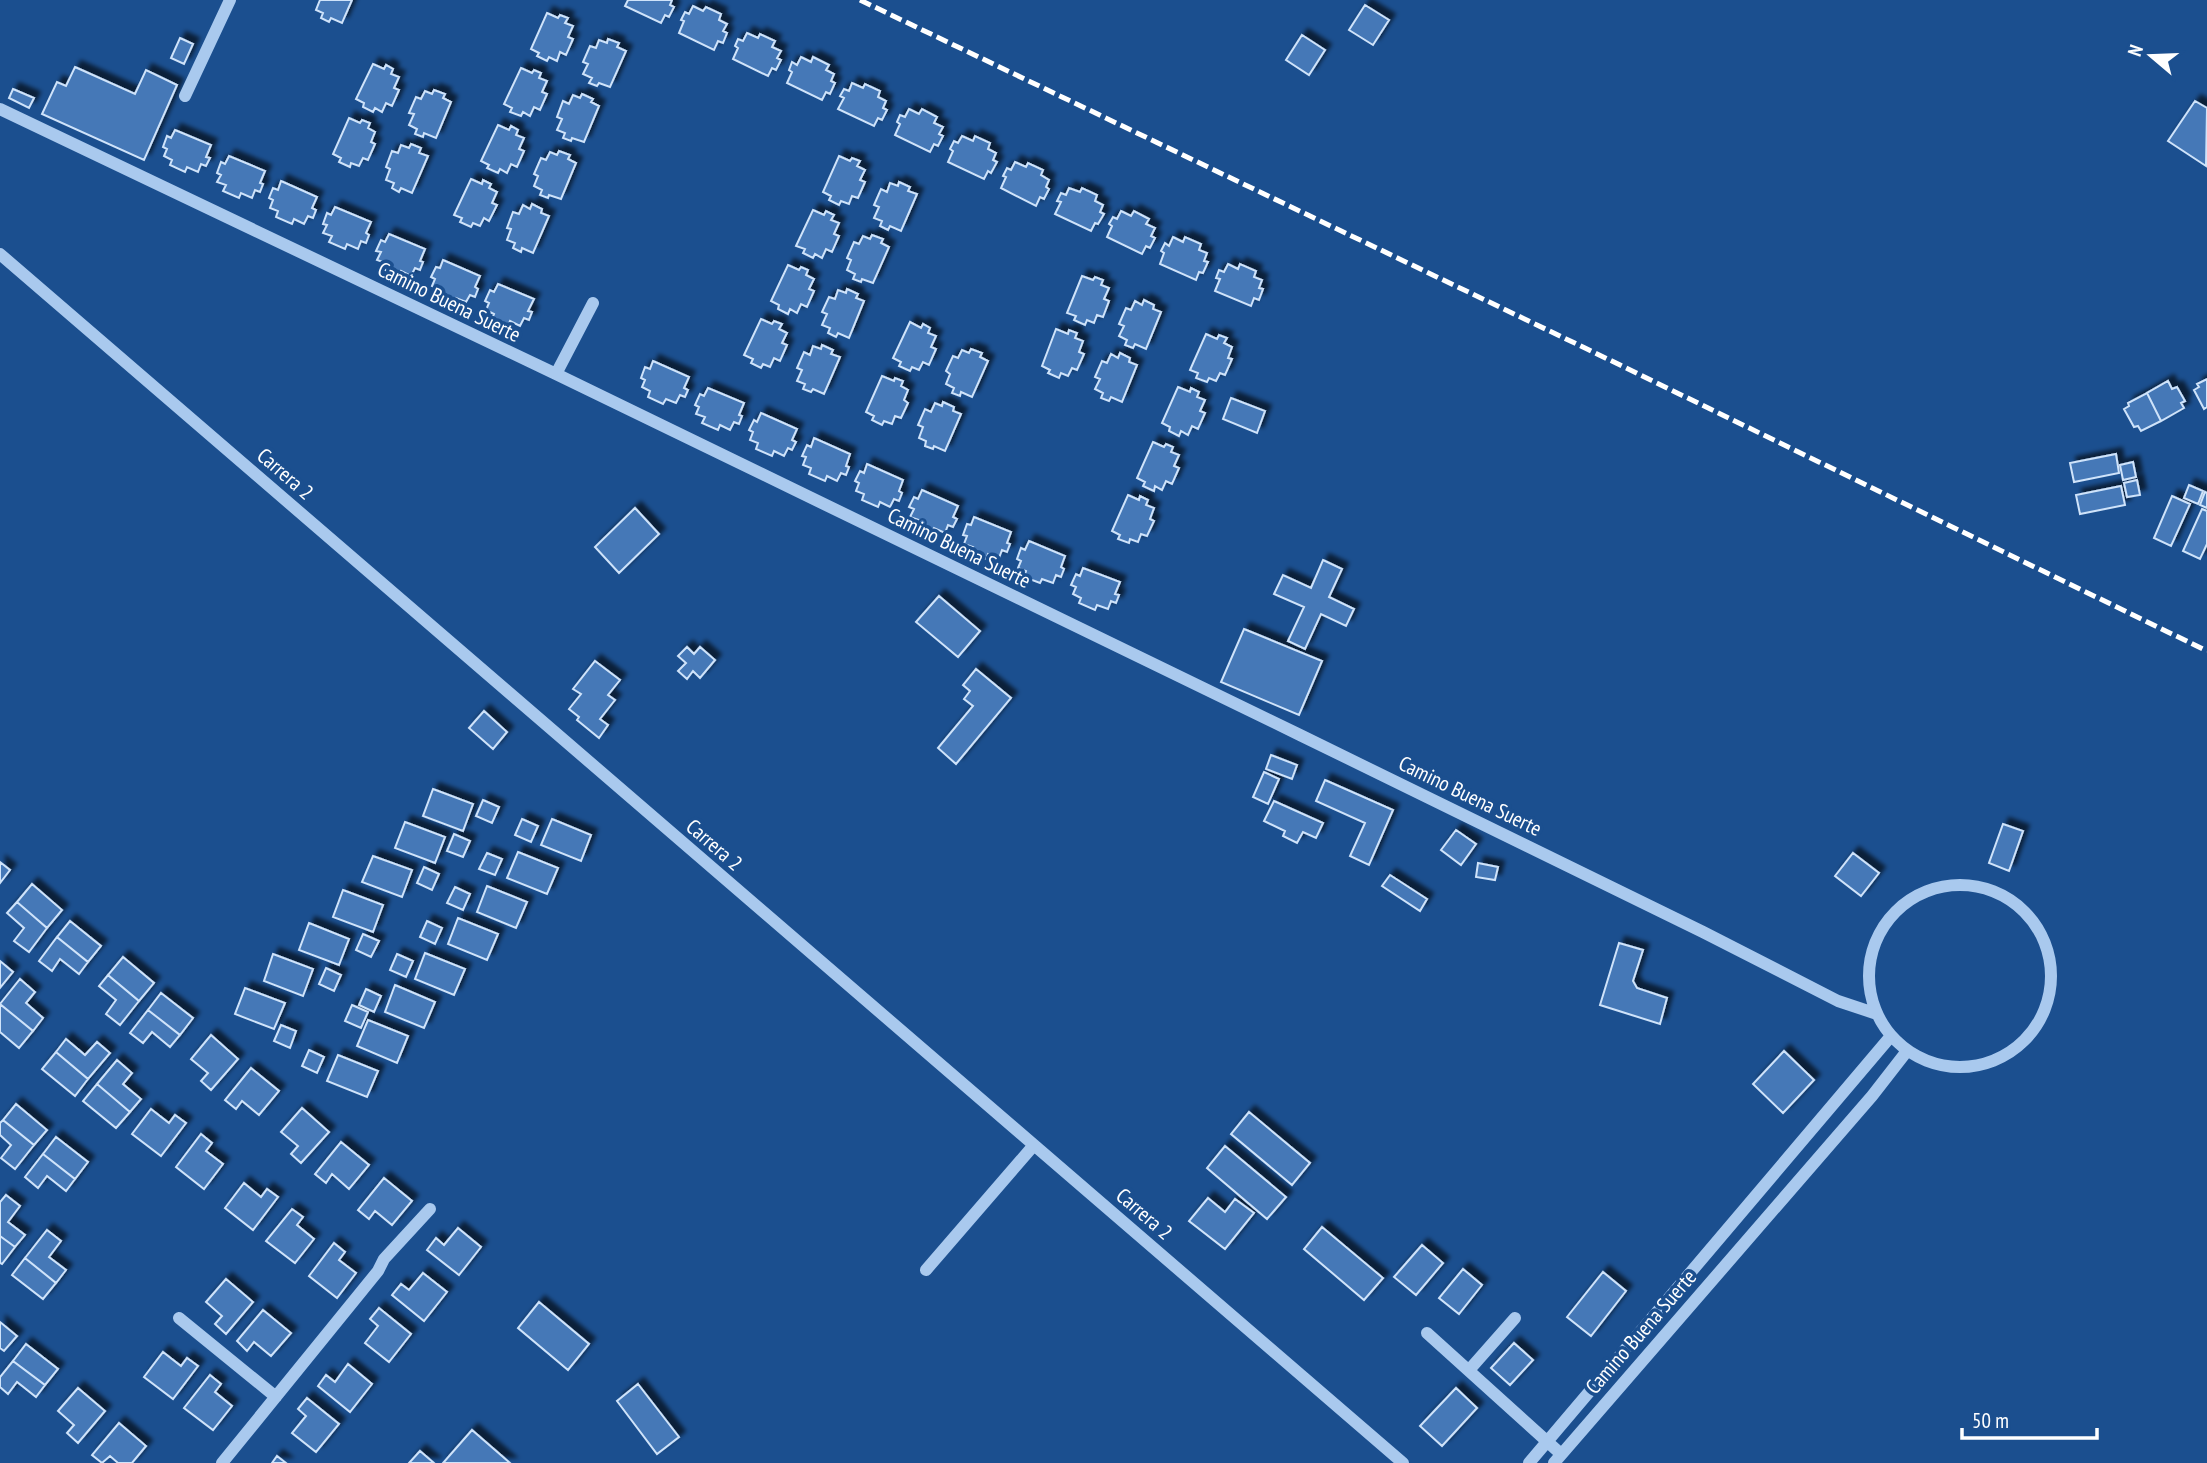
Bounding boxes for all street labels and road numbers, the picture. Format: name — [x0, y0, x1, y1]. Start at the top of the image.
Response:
street label: Camino Buena Suerte — [373, 255, 525, 348]
street label: Carrera 2 — [252, 442, 319, 505]
street label: Camino Buena Suerte — [883, 501, 1035, 594]
street label: Camino Buena Suerte — [1394, 749, 1546, 842]
street label: Carrera 2 — [681, 813, 748, 876]
street label: Carrera 2 — [1111, 1182, 1178, 1245]
street label: Camino Buena Suerte — [1579, 1264, 1702, 1399]

